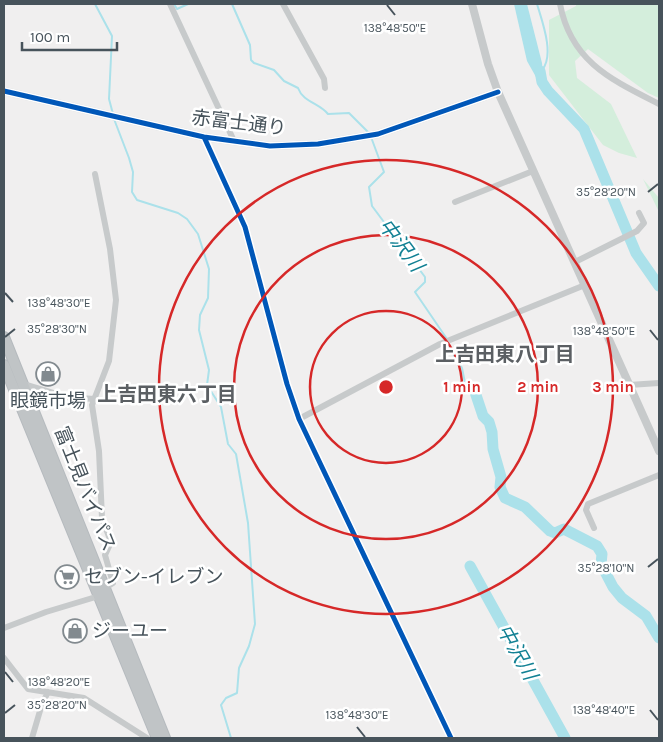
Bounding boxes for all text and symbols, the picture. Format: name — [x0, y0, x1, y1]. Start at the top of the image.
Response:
scale bar — [22, 20, 118, 52]
text: 138°48'50"E — [364, 21, 426, 35]
text: 100 m — [30, 28, 70, 46]
street label: 赤富士通り — [191, 106, 287, 140]
text: 35°28'20"N — [576, 185, 636, 199]
water label: 中沢川 — [374, 214, 429, 277]
text: 138°48'30"E — [28, 296, 90, 310]
text: 35°28'30"N — [27, 322, 87, 336]
text: 138°48'50"E — [573, 324, 635, 338]
district label: 上吉田東八丁目 — [435, 343, 575, 366]
shop icon: 眼鏡市場 — [35, 361, 61, 387]
centre of rings — [377, 378, 395, 396]
text: 1 min — [443, 378, 481, 396]
text: 2 min — [517, 378, 559, 396]
text: 3 min — [592, 378, 634, 396]
district label: 上吉田東六丁目 — [97, 383, 237, 406]
place label: 眼鏡市場 — [10, 390, 86, 412]
street label: 富士見バイパス — [50, 423, 120, 555]
text: 35°28'10"N — [578, 561, 634, 575]
supermarket icon: セブン-イレブン — [54, 564, 80, 590]
place label: セブン-イレブン — [84, 566, 224, 588]
shop icon: ジーユー — [62, 618, 88, 644]
place label: ジーユー — [92, 620, 168, 642]
water label: 中沢川 — [492, 620, 543, 686]
text: 138°48'20"E — [28, 675, 90, 689]
text: 35°28'20"N — [27, 698, 87, 712]
text: 138°48'40"E — [573, 703, 635, 717]
text: 138°48'30"E — [326, 708, 388, 722]

